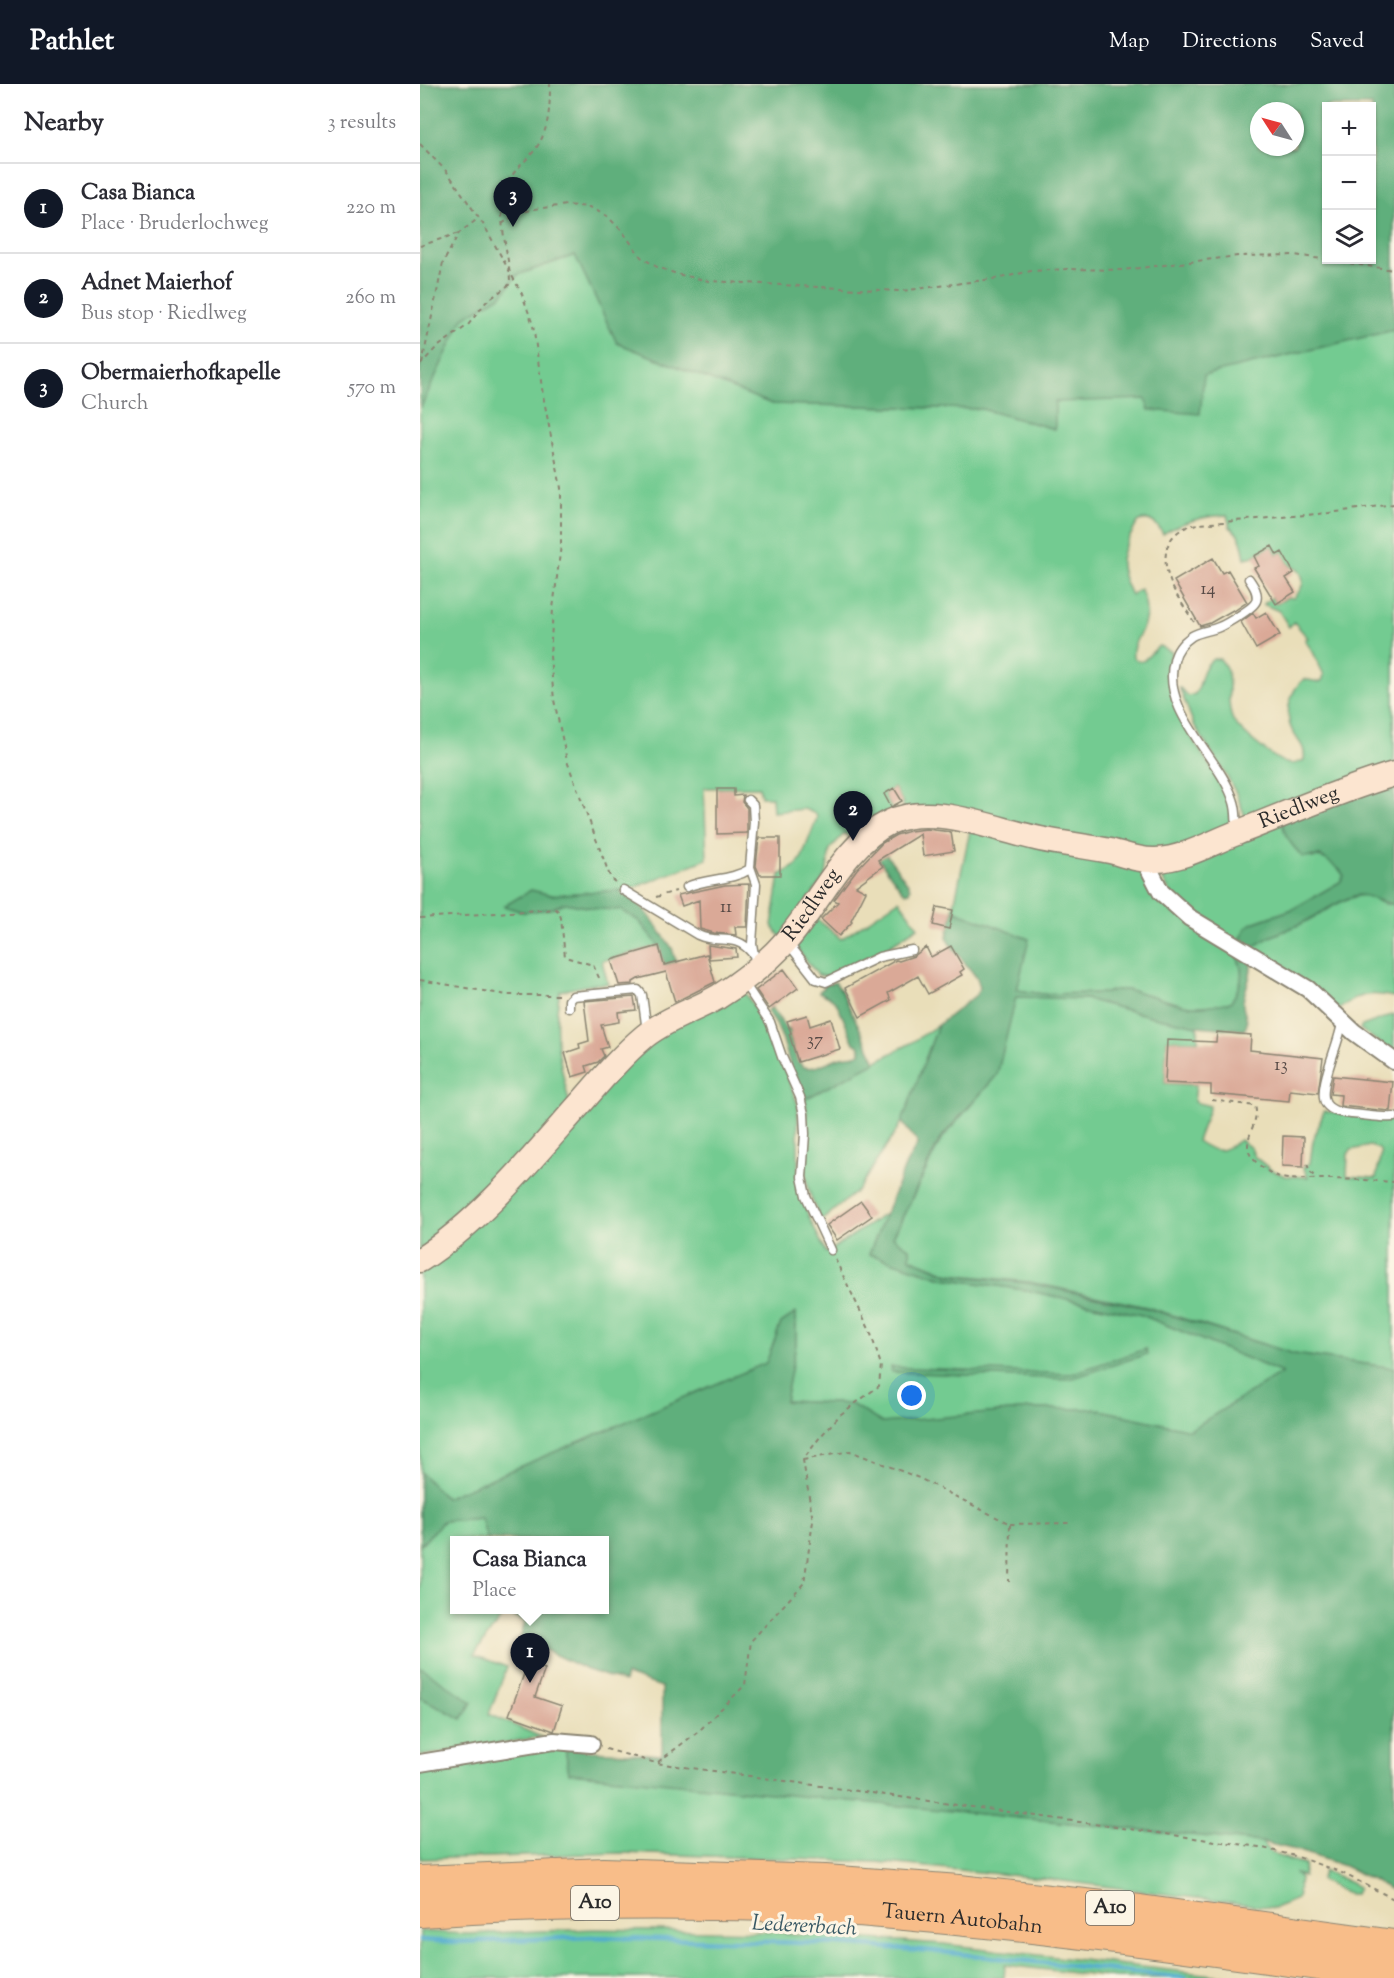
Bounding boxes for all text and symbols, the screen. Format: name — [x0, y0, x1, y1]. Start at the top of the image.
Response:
text: Pathlet — [30, 22, 114, 62]
text: Map — [1109, 27, 1149, 57]
text: Directions — [1182, 27, 1277, 57]
text: Saved — [1310, 27, 1364, 57]
north arrow — [1250, 102, 1304, 156]
map controls — [1322, 102, 1376, 264]
button: + — [1322, 102, 1376, 156]
text: Nearby — [24, 105, 104, 142]
text: 3 results — [327, 109, 396, 138]
button: − — [1322, 156, 1376, 210]
text: Casa Bianca — [81, 178, 195, 210]
pin: 3 — [494, 178, 532, 227]
text: 1 — [40, 194, 47, 223]
text: 220 m — [346, 194, 396, 223]
text: Place · Bruderlochweg — [81, 210, 268, 239]
button: layers — [1322, 210, 1376, 264]
text: Adnet Maierhof — [81, 268, 233, 300]
text: 2 — [39, 284, 48, 313]
text: 260 m — [345, 284, 396, 313]
text: Bus stop · Riedlweg — [81, 300, 247, 329]
text: Obermaierhofkapelle — [81, 358, 281, 390]
text: 3 — [39, 374, 48, 403]
text: 570 m — [348, 374, 396, 403]
text: Church — [81, 390, 148, 419]
house number: 14 — [1200, 577, 1216, 603]
street label: Riedlweg — [1255, 779, 1343, 838]
pin: 2 — [834, 792, 872, 841]
street label: Riedlweg — [776, 863, 849, 949]
house number: 11 — [720, 895, 732, 921]
house number: 37 — [807, 1028, 823, 1054]
house number: 13 — [1274, 1053, 1288, 1079]
your location — [897, 1381, 926, 1410]
popup — [450, 1536, 609, 1614]
text: Casa Bianca — [472, 1545, 587, 1577]
text: Place — [472, 1577, 517, 1606]
pin: 1 — [510, 1634, 550, 1683]
road number: A10 — [571, 1886, 619, 1920]
road number: A10 — [1086, 1891, 1134, 1925]
street label: Tauern Autobahn — [880, 1897, 1044, 1943]
water label: Ledererbach — [751, 1908, 858, 1946]

